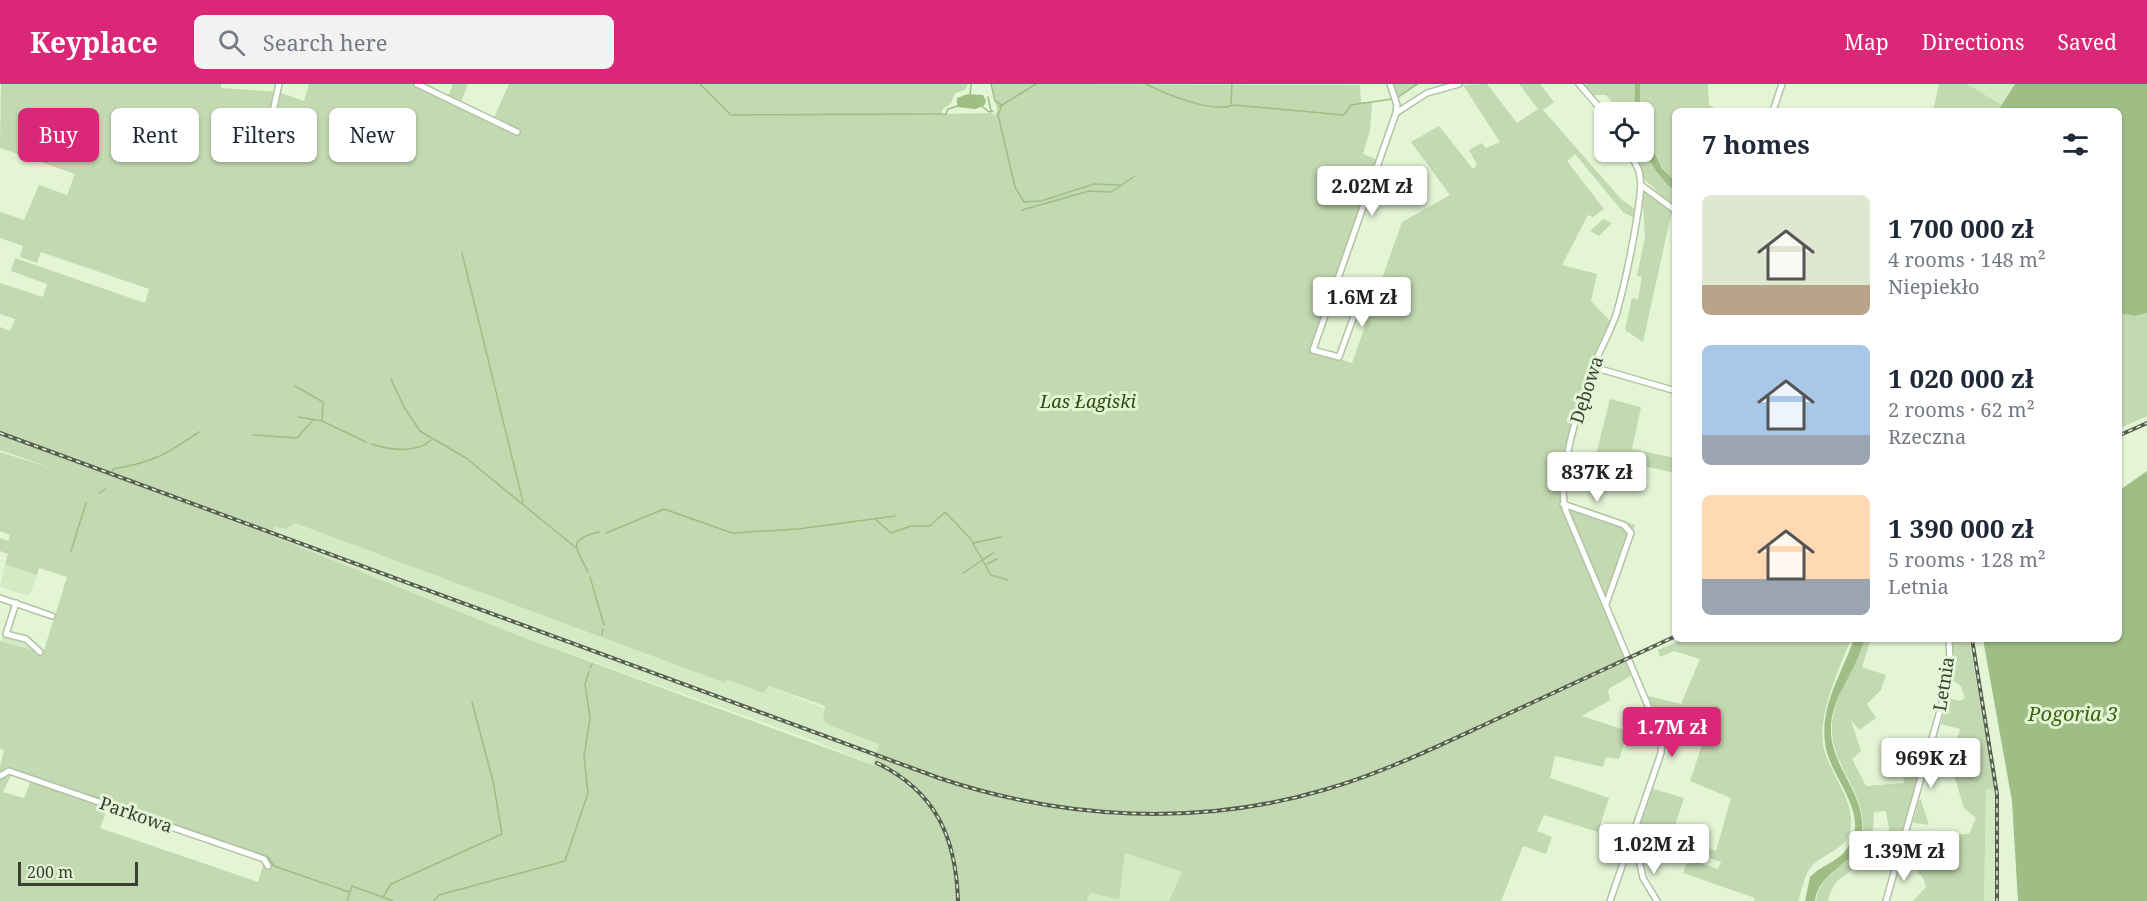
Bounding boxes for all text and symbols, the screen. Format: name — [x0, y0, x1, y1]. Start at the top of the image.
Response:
search box — [194, 15, 614, 69]
text: Keyplace — [30, 23, 158, 61]
icon: search — [215, 26, 248, 59]
text: Search here — [263, 27, 388, 57]
text: Map — [1844, 28, 1889, 56]
text: Directions — [1922, 28, 2024, 56]
text: Saved — [2057, 28, 2117, 56]
map controls — [1594, 102, 1654, 162]
button: locate — [1594, 102, 1654, 162]
chip: Buy — [18, 108, 99, 162]
chip: Rent — [111, 108, 199, 162]
chip: Filters — [211, 108, 317, 162]
chip: New — [329, 108, 416, 162]
text: 7 homes — [1702, 126, 1810, 162]
icon: filters — [2059, 128, 2092, 161]
pin: 2.02M zł — [1310, 166, 1434, 217]
text: 2.02M zł — [1331, 172, 1413, 199]
text: 1 700 000 zł — [1888, 210, 2034, 246]
icon: home — [1750, 219, 1822, 291]
text: 4 rooms · 148 m² — [1888, 246, 2046, 273]
text: Niepiekło — [1888, 273, 1979, 300]
pin: 1.6M zł — [1307, 277, 1417, 328]
text: 1.6M zł — [1327, 283, 1397, 310]
street label: Dębowa — [1564, 353, 1608, 427]
text: 1 020 000 zł — [1888, 360, 2034, 396]
icon: home — [1750, 369, 1822, 441]
park label: Las Łagiski — [1039, 389, 1136, 413]
text: 2 rooms · 62 m² — [1888, 396, 2035, 423]
text: Rzeczna — [1888, 423, 1966, 450]
pin: 837K zł — [1542, 452, 1652, 503]
text: 837K zł — [1561, 458, 1633, 485]
text: 1 390 000 zł — [1888, 510, 2034, 546]
icon: home — [1750, 519, 1822, 591]
text: 5 rooms · 128 m² — [1888, 546, 2046, 573]
text: Letnia — [1888, 573, 1949, 600]
street label: Letnia — [1927, 655, 1959, 713]
water label: Pogoria 3 — [2027, 700, 2118, 727]
pin: 1.7M zł — [1617, 707, 1727, 758]
text: 1.7M zł — [1637, 713, 1707, 740]
pin: 969K zł — [1876, 738, 1986, 789]
text: 969K zł — [1895, 744, 1967, 771]
street label: Parkowa — [97, 790, 176, 838]
pin: 1.02M zł — [1592, 824, 1716, 875]
text: 1.02M zł — [1613, 830, 1695, 857]
pin: 1.39M zł — [1842, 831, 1966, 882]
text: 1.39M zł — [1863, 837, 1945, 864]
scale bar — [18, 859, 138, 886]
text: 200 m — [27, 861, 73, 883]

